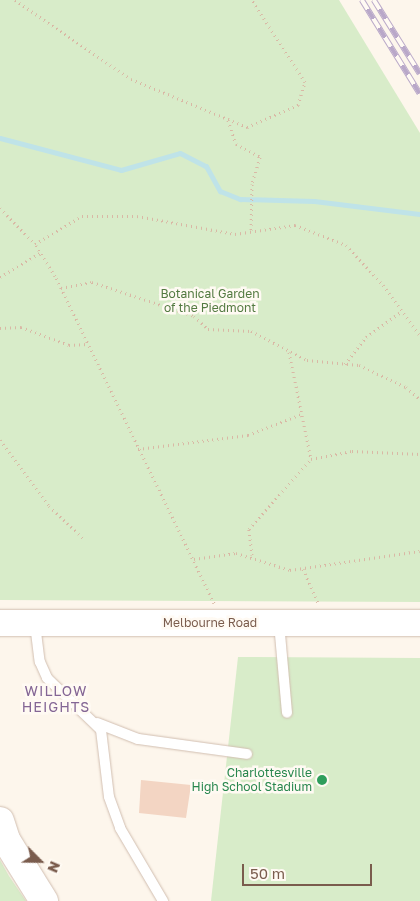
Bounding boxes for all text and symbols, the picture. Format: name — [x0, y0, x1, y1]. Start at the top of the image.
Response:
park label: Botanical Garden of the Piedmont — [160, 287, 260, 315]
street label: Melbourne Road — [163, 616, 257, 630]
district label: WILLOW HEIGHTS — [21, 683, 91, 716]
place label: Charlottesville High School Stadium — [192, 766, 312, 794]
marker: Charlottesville High School Stadium — [316, 774, 328, 786]
north arrow — [15, 836, 65, 886]
scale bar — [245, 854, 375, 886]
text: N — [44, 859, 64, 875]
text: 50 m — [250, 864, 285, 882]

